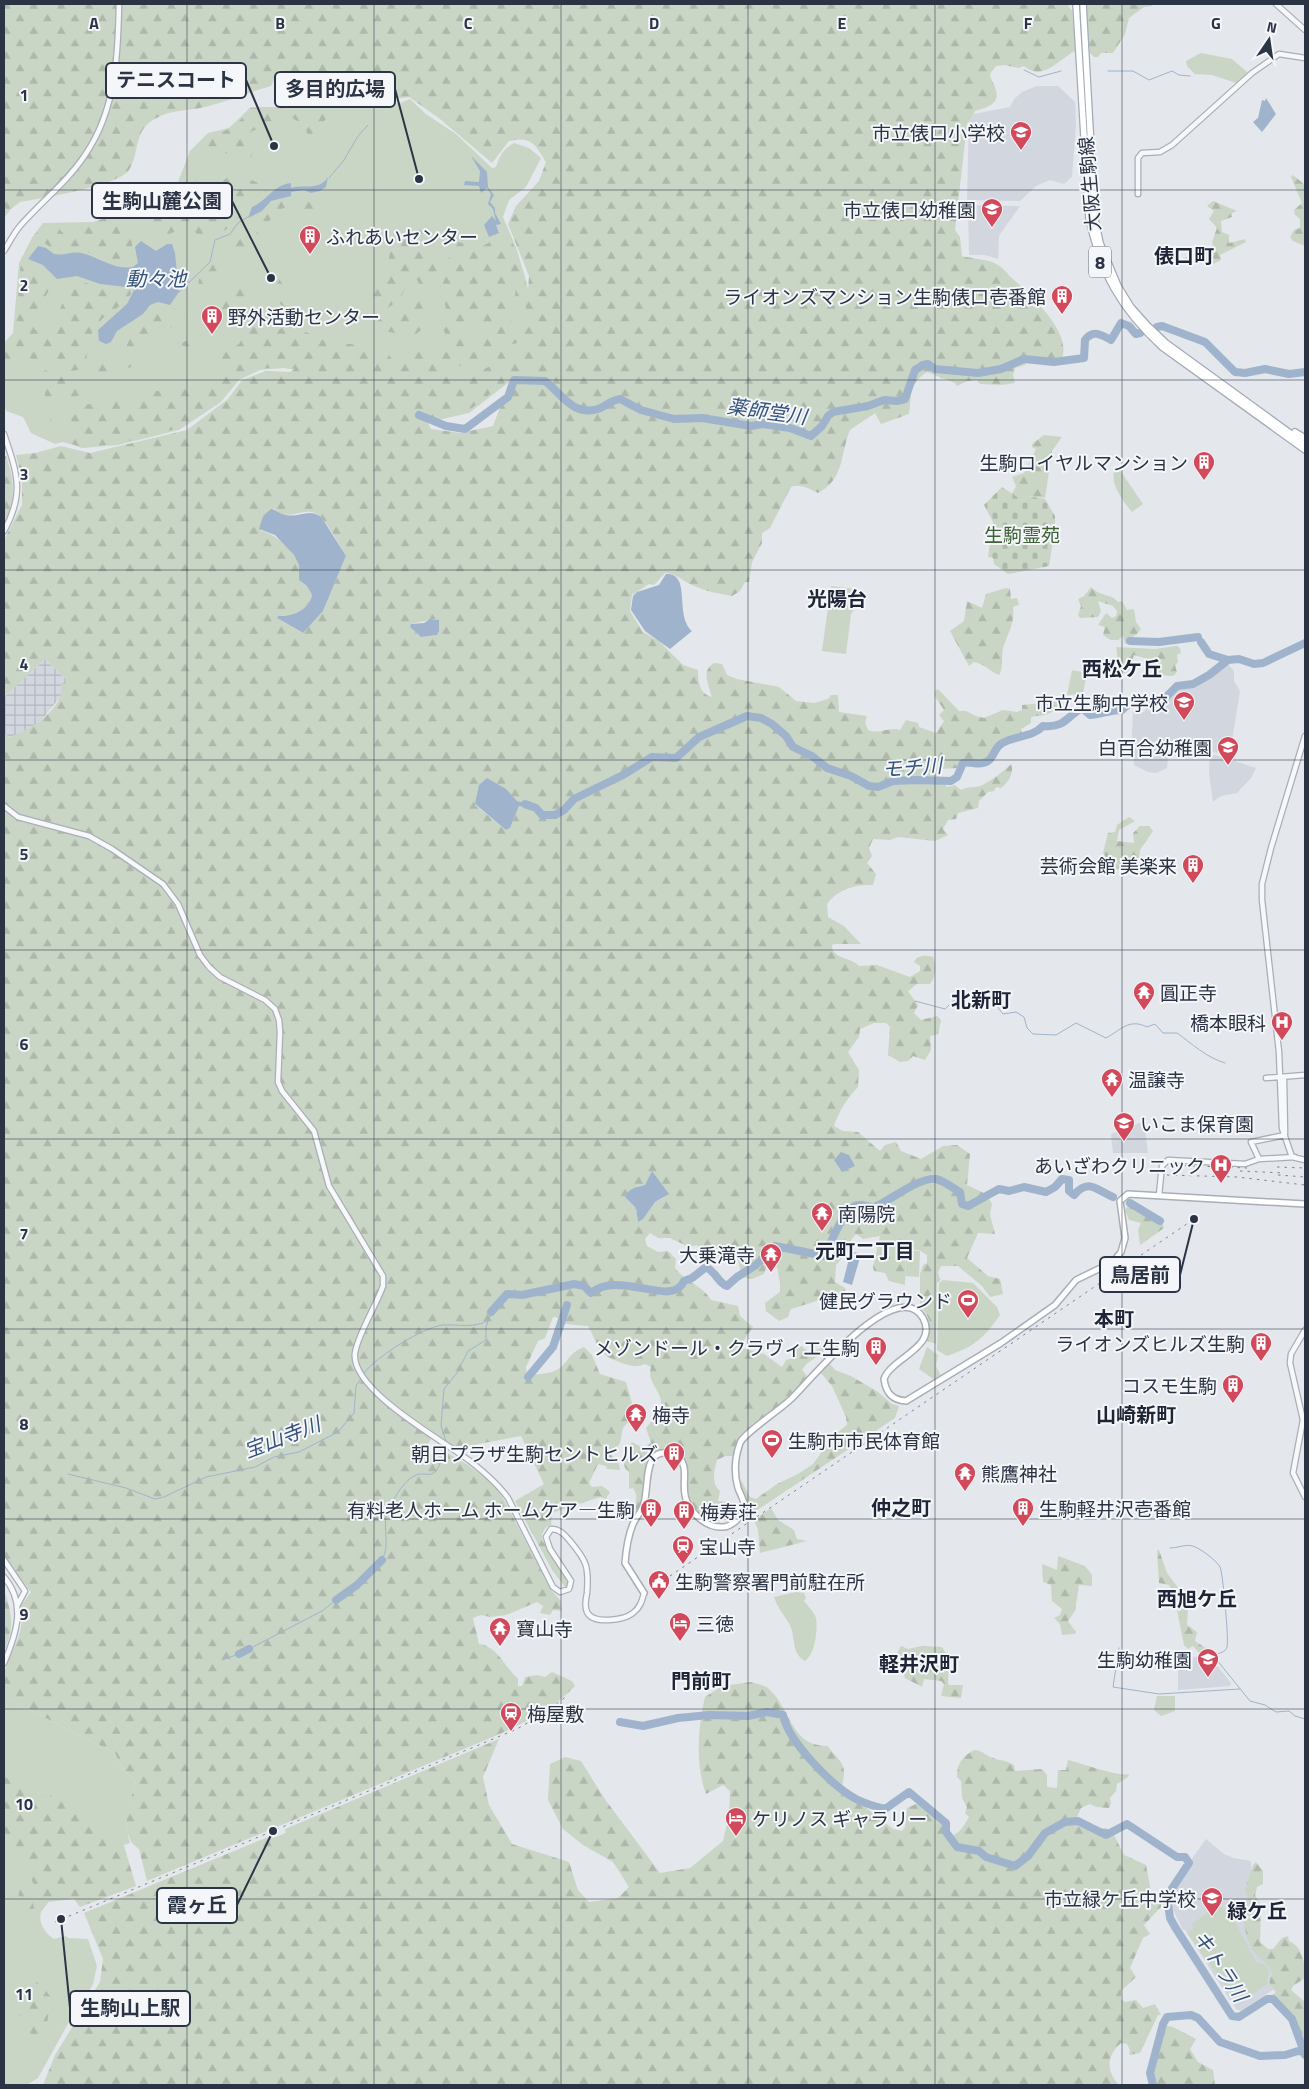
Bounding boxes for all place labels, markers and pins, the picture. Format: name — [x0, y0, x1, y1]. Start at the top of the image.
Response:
callout: テニスコート — [106, 63, 246, 98]
callout: 多目的広場 — [275, 72, 395, 107]
place label: 市立俵口小学校 — [872, 118, 1005, 147]
school or university icon: 市立俵口小学校 — [1009, 120, 1033, 151]
callout: 生駒山麓公園 — [92, 183, 232, 218]
place label: 市立俵口幼稚園 — [843, 195, 976, 224]
school or university icon: 市立俵口幼稚園 — [980, 197, 1004, 228]
place label: ふれあいセンター — [326, 222, 478, 251]
building icon: ふれあいセンター — [298, 224, 322, 255]
place label: ライオンズマンション生駒俵口壱番館 — [723, 282, 1046, 311]
building icon: ライオンズマンション生駒俵口壱番館 — [1050, 284, 1074, 315]
place label: 野外活動センター — [228, 302, 380, 331]
building icon: 野外活動センター — [200, 304, 224, 335]
place label: 生駒ロイヤルマンション — [980, 448, 1188, 477]
building icon: 生駒ロイヤルマンション — [1192, 450, 1216, 481]
place label: 市立生駒中学校 — [1035, 688, 1168, 717]
school or university icon: 市立生駒中学校 — [1172, 690, 1196, 721]
place label: 白百合幼稚園 — [1098, 733, 1212, 762]
school or university icon: 白百合幼稚園 — [1216, 735, 1240, 766]
place label: 芸術会館 美楽来 — [1040, 851, 1177, 880]
building icon: 芸術会館 美楽来 — [1181, 853, 1205, 884]
place label: 圓正寺 — [1160, 978, 1217, 1007]
temple icon: 圓正寺 — [1132, 980, 1156, 1011]
place label: 橋本眼科 — [1190, 1008, 1266, 1037]
hospital icon: 橋本眼科 — [1270, 1010, 1294, 1041]
place label: 温譲寺 — [1128, 1065, 1185, 1094]
temple icon: 温譲寺 — [1100, 1067, 1124, 1098]
place label: いこま保育園 — [1140, 1109, 1254, 1138]
school or university icon: いこま保育園 — [1112, 1111, 1136, 1142]
place label: あいざわクリニック — [1034, 1151, 1205, 1180]
hospital icon: あいざわクリニック — [1209, 1153, 1233, 1184]
place label: 南陽院 — [838, 1199, 895, 1228]
temple icon: 南陽院 — [810, 1201, 834, 1232]
place label: 大乗滝寺 — [679, 1240, 755, 1269]
temple icon: 大乗滝寺 — [759, 1242, 783, 1273]
callout: 鳥居前 — [1100, 1257, 1180, 1292]
place label: 健民グラウンド — [819, 1286, 952, 1315]
sports icon: 健民グラウンド — [956, 1288, 980, 1319]
place label: ライオンズヒルズ生駒 — [1055, 1329, 1245, 1358]
building icon: ライオンズヒルズ生駒 — [1249, 1331, 1273, 1362]
place label: メゾンドール・クラヴィエ生駒 — [594, 1333, 860, 1362]
building icon: メゾンドール・クラヴィエ生駒 — [864, 1335, 888, 1366]
place label: コスモ生駒 — [1122, 1371, 1217, 1400]
building icon: コスモ生駒 — [1221, 1373, 1245, 1404]
place label: 梅寺 — [652, 1400, 690, 1429]
temple icon: 梅寺 — [624, 1402, 648, 1433]
place label: 生駒市市民体育館 — [788, 1426, 940, 1455]
sports icon: 生駒市市民体育館 — [760, 1428, 784, 1459]
place label: 朝日プラザ生駒セントヒルズ — [411, 1439, 658, 1468]
building icon: 朝日プラザ生駒セントヒルズ — [662, 1441, 686, 1472]
place label: 熊鷹神社 — [981, 1459, 1057, 1488]
temple icon: 熊鷹神社 — [953, 1461, 977, 1492]
place label: 生駒軽井沢壱番館 — [1039, 1494, 1191, 1523]
place label: 有料老人ホーム ホームケア―生駒 — [347, 1495, 635, 1524]
building icon: 生駒軽井沢壱番館 — [1011, 1496, 1035, 1527]
building icon: 有料老人ホーム ホームケア―生駒 — [639, 1497, 663, 1528]
place label: 梅寿荘 — [700, 1497, 757, 1526]
building icon: 梅寿荘 — [672, 1499, 696, 1530]
place label: 宝山寺 — [699, 1532, 756, 1561]
station icon: 宝山寺 — [671, 1534, 695, 1565]
place label: 生駒警察署門前駐在所 — [675, 1567, 865, 1596]
public building icon: 生駒警察署門前駐在所 — [647, 1569, 671, 1600]
place label: 三徳 — [696, 1609, 734, 1638]
hotel icon: 三徳 — [668, 1611, 692, 1642]
place label: 寶山寺 — [516, 1614, 573, 1643]
temple icon: 寶山寺 — [488, 1616, 512, 1647]
place label: 生駒幼稚園 — [1097, 1645, 1192, 1674]
school or university icon: 生駒幼稚園 — [1196, 1647, 1220, 1678]
place label: 梅屋敷 — [527, 1699, 584, 1728]
station icon: 梅屋敷 — [499, 1701, 523, 1732]
place label: ケリノス ギャラリー — [752, 1804, 927, 1833]
hotel icon: ケリノス ギャラリー — [724, 1806, 748, 1837]
place label: 市立緑ケ丘中学校 — [1044, 1884, 1196, 1913]
school or university icon: 市立緑ケ丘中学校 — [1200, 1886, 1224, 1917]
callout: 霞ヶ丘 — [157, 1888, 237, 1923]
callout: 生駒山上駅 — [70, 1991, 190, 2026]

